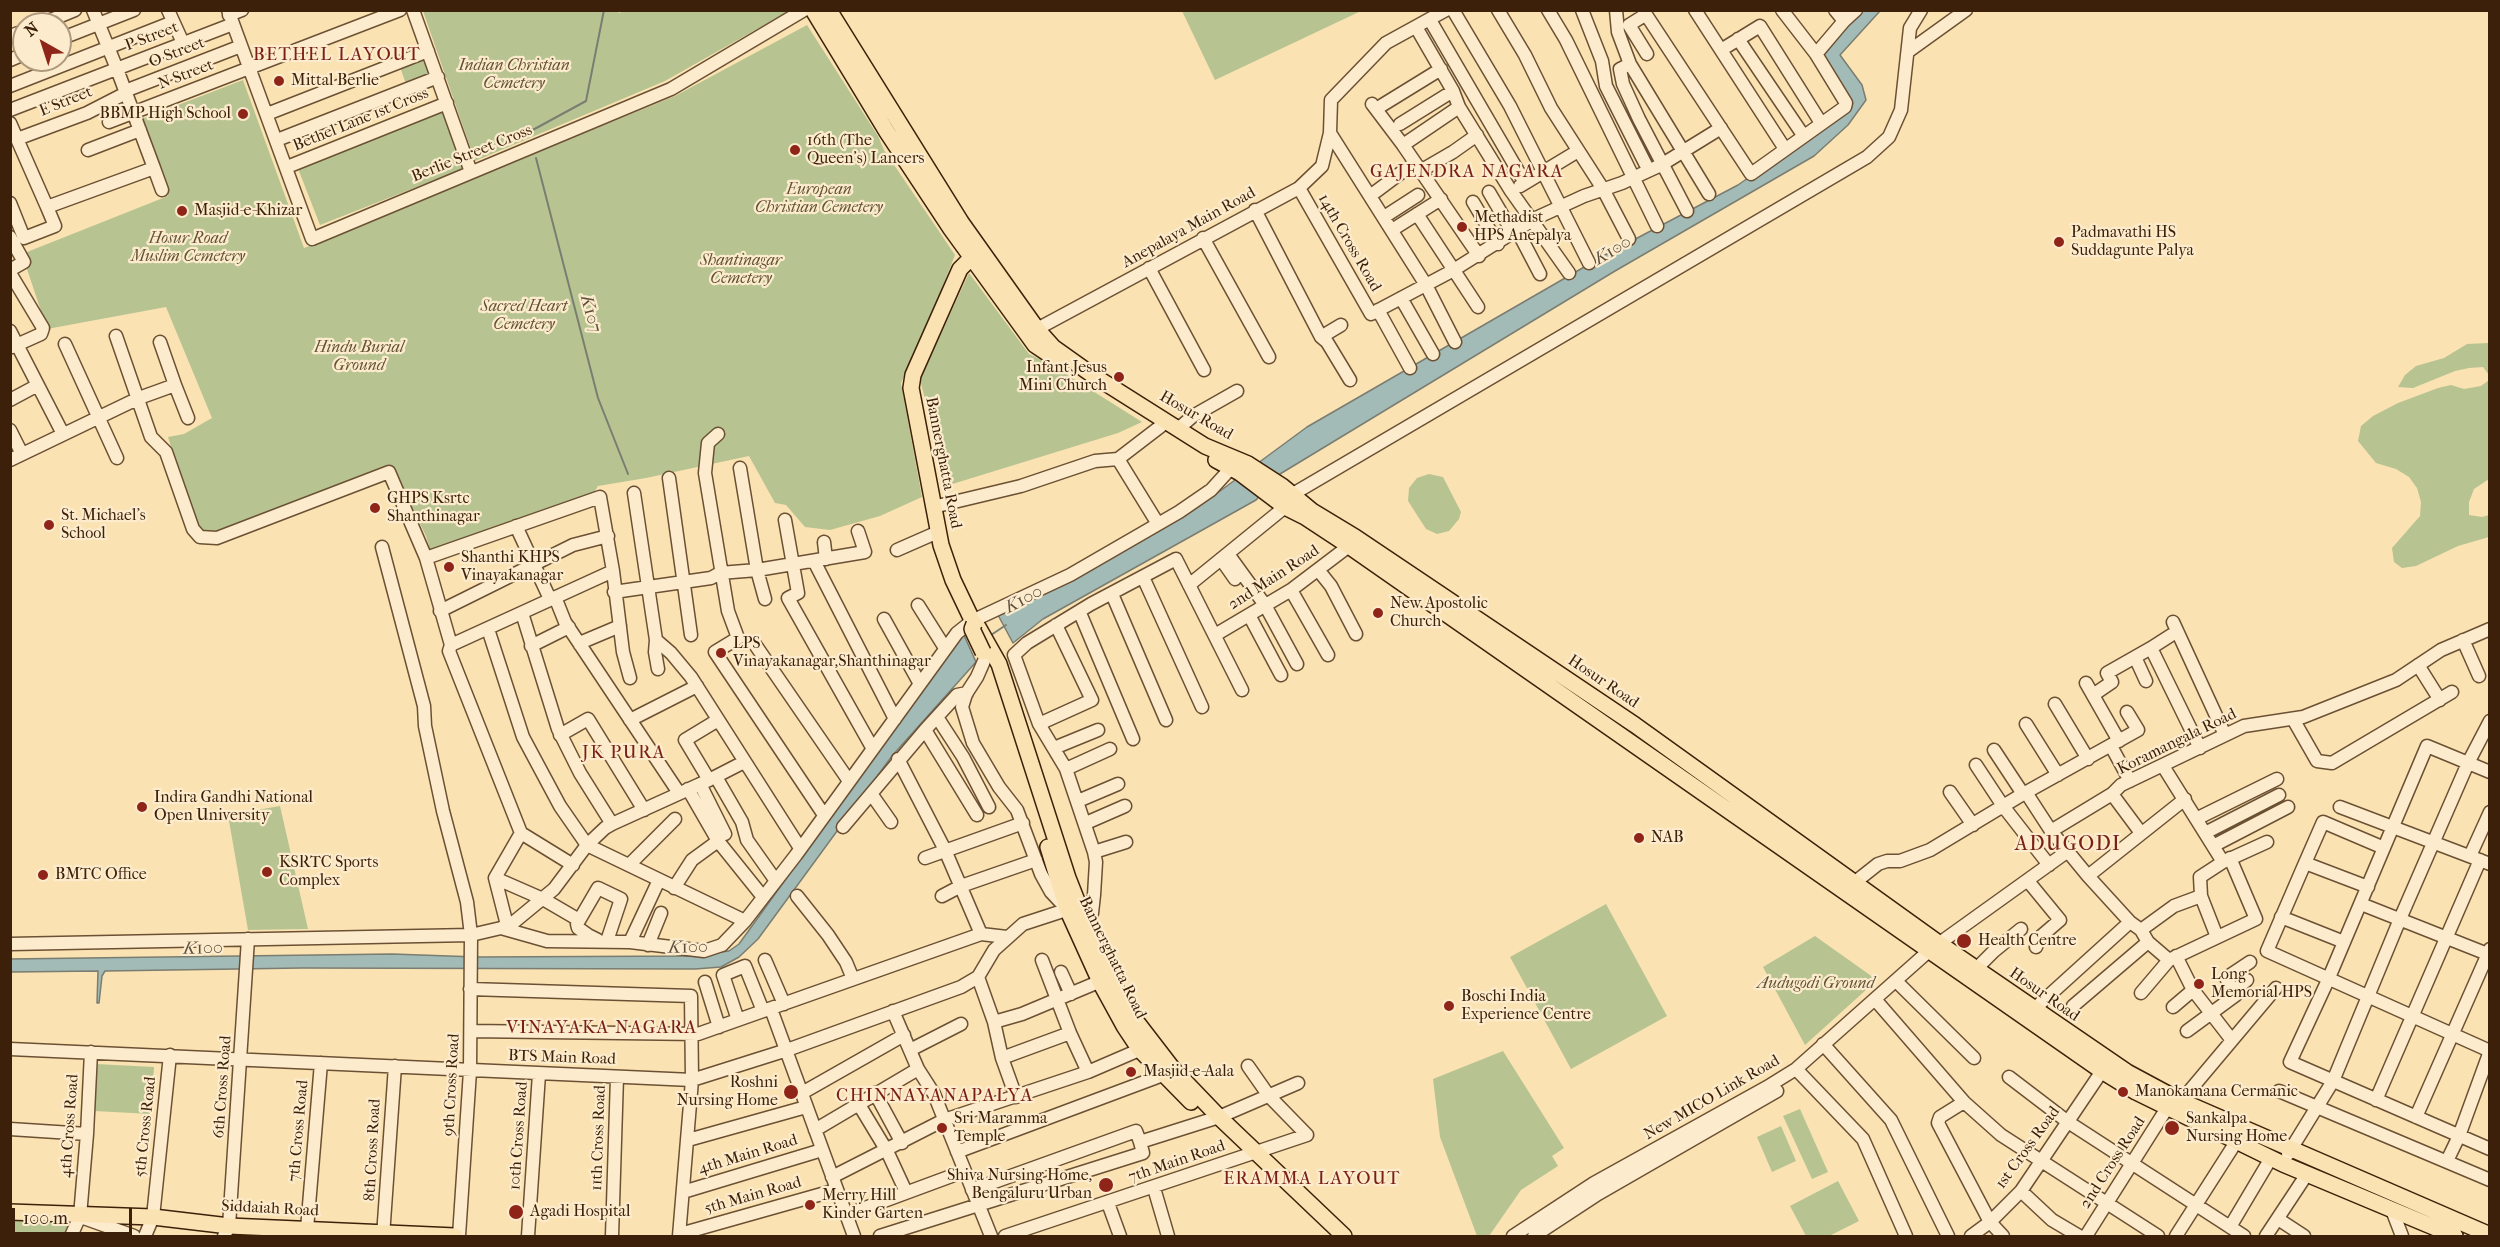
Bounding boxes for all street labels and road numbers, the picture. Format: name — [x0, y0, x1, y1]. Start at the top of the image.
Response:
street label: P Street — [123, 18, 181, 56]
street label: O Street — [146, 34, 208, 72]
street label: N Street — [156, 56, 216, 94]
street label: E Street — [37, 83, 95, 121]
street label: Bethel Lane 1st Cross — [290, 84, 432, 156]
street label: Berlie Street Cross — [409, 121, 535, 187]
street label: Anepalaya Main Road — [1119, 183, 1259, 273]
street label: 14th Cross Road — [1313, 191, 1385, 295]
street label: Hosur Road — [1156, 387, 1236, 445]
street label: Bannerghatta Road — [921, 396, 965, 530]
street label: 2nd Main Road — [1225, 541, 1323, 615]
street label: Hosur Road — [1564, 651, 1642, 713]
street label: Koramangala Road — [2114, 705, 2240, 779]
street label: Bannerghatta Road — [1074, 894, 1150, 1022]
street label: Hosur Road — [2005, 964, 2083, 1026]
street label: 9th Cross Road — [440, 1033, 464, 1137]
street label: 6th Cross Road — [210, 1035, 236, 1139]
street label: BTS Main Road — [508, 1047, 616, 1069]
street label: New MICO Link Road — [1641, 1051, 1783, 1145]
street label: 4th Cross Road — [57, 1073, 83, 1179]
street label: 5th Cross Road — [131, 1076, 161, 1178]
street label: 7th Cross Road — [285, 1079, 313, 1183]
street label: 10th Cross Road — [506, 1081, 532, 1191]
street label: 11th Cross Road — [588, 1085, 610, 1191]
street label: 8th Cross Road — [361, 1098, 385, 1202]
street label: 1st Cross Road — [1992, 1103, 2064, 1193]
street label: 2nd Cross Road — [2076, 1113, 2150, 1213]
street label: 4th Main Road — [696, 1131, 800, 1179]
street label: 7th Main Road — [1126, 1136, 1228, 1188]
street label: 5th Main Road — [702, 1173, 804, 1219]
street label: Siddaiah Road — [221, 1197, 319, 1221]

